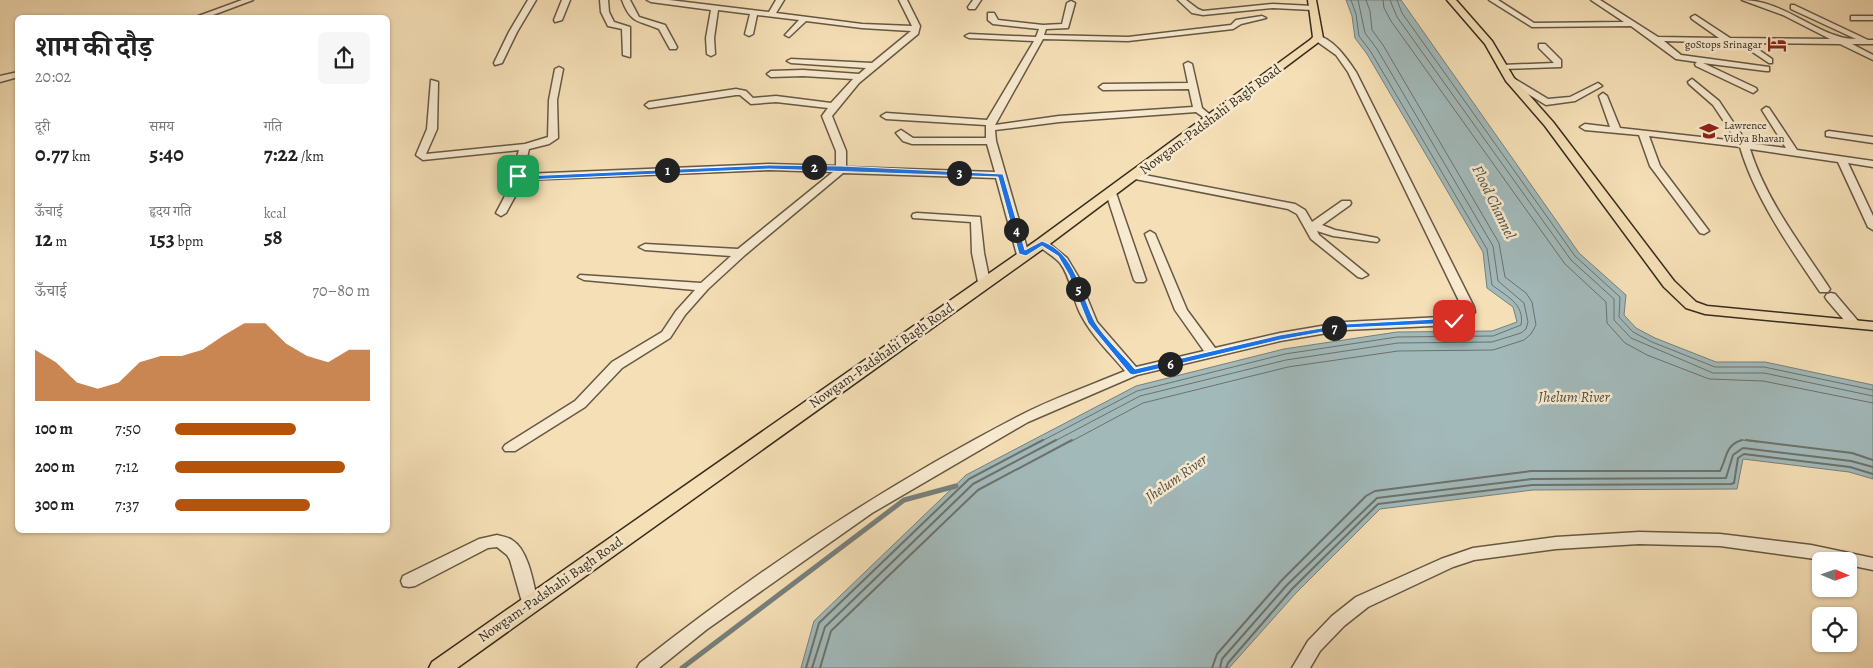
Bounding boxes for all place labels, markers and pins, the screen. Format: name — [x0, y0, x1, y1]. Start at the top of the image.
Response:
hotel icon: goStops Srinagar — [1766, 33, 1788, 55]
place label: goStops Srinagar — [1685, 37, 1762, 52]
place label: Lawrence Vidya Bhavan — [1723, 118, 1785, 146]
school or university icon: Lawrence Vidya Bhavan — [1698, 120, 1720, 142]
pin: 2 — [802, 154, 826, 180]
pin — [497, 155, 539, 197]
pin: 1 — [654, 158, 680, 182]
pin: 3 — [946, 160, 972, 186]
pin: 4 — [1004, 218, 1028, 242]
pin: 5 — [1066, 276, 1090, 302]
pin — [1433, 300, 1475, 342]
pin: 7 — [1322, 316, 1346, 340]
pin: 6 — [1158, 352, 1182, 376]

